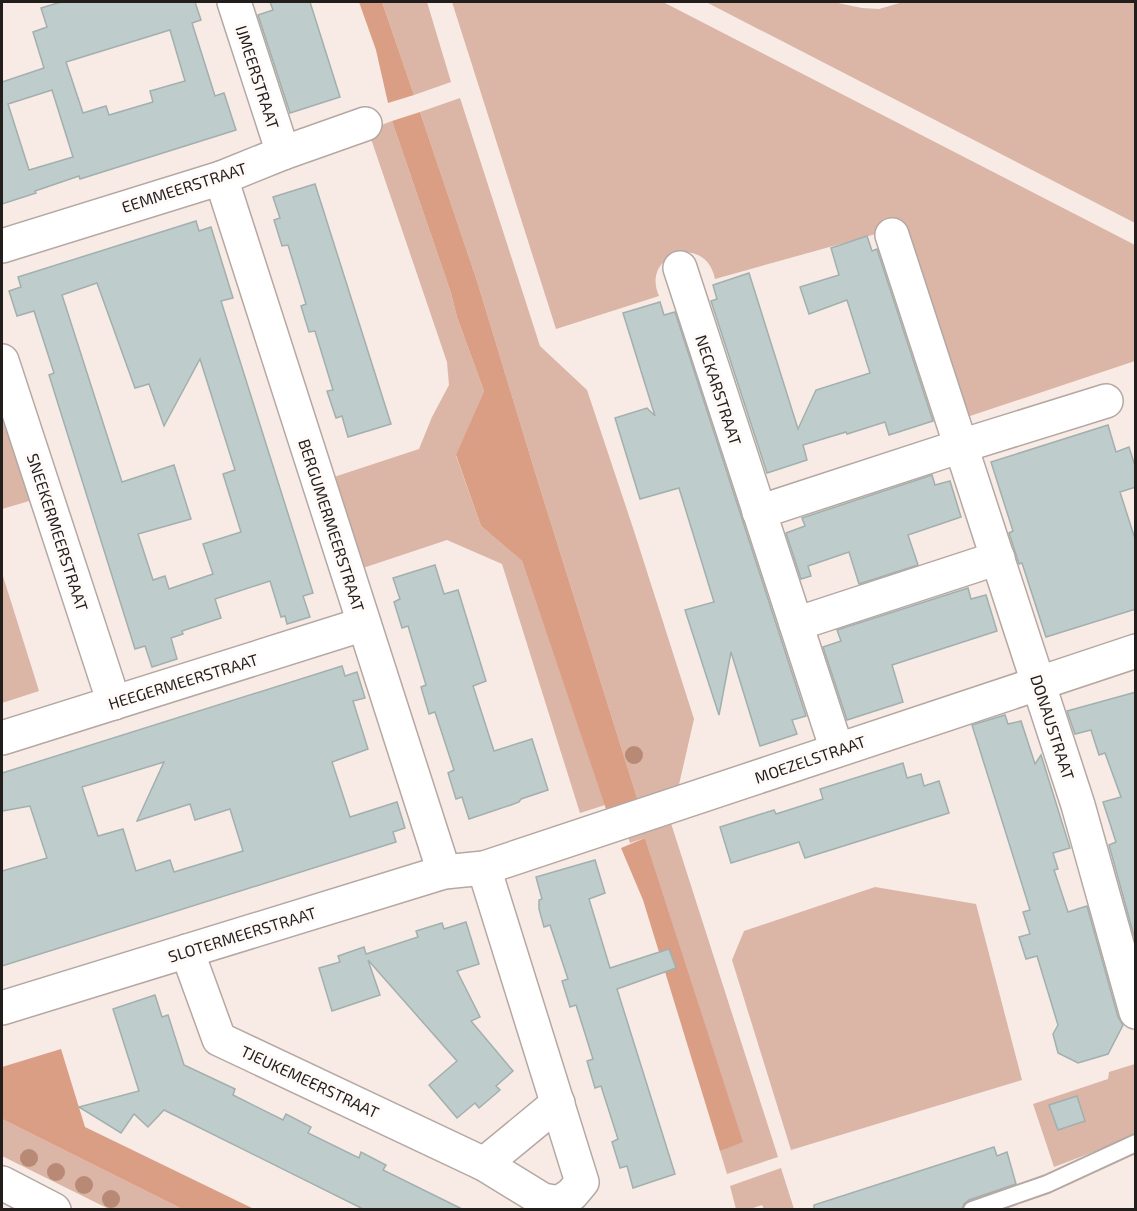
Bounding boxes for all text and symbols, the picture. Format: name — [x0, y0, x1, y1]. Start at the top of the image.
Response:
street label: IJMEERSTRAAT — [232, 23, 284, 131]
street label: EEMMEERSTRAAT — [119, 158, 249, 216]
street label: NECKARSTRAAT — [692, 332, 746, 448]
street label: BERGUMERMEERSTRAAT — [295, 436, 369, 614]
street label: SNEEKERMEERSTRAAT — [24, 451, 92, 613]
street label: HEEGERMEERSTRAAT — [106, 649, 260, 713]
street label: DONAUSTRAAT — [1027, 672, 1079, 782]
street label: MOEZELSTRAAT — [752, 731, 868, 787]
street label: SLOTERMEERSTRAAT — [166, 902, 318, 966]
street label: TJEUKEMEERSTRAAT — [238, 1041, 382, 1121]

